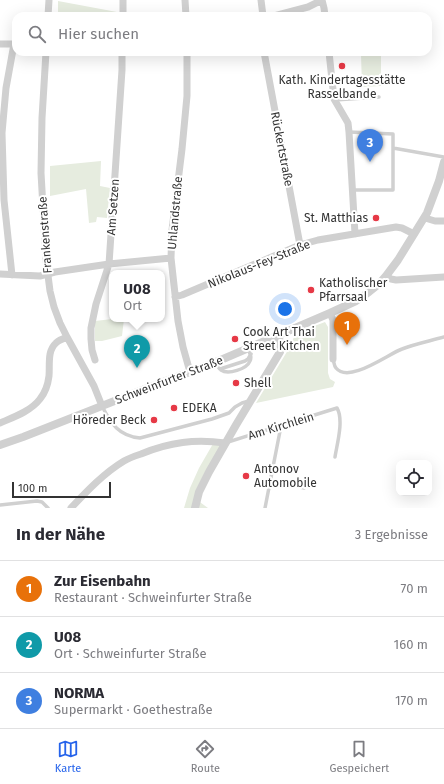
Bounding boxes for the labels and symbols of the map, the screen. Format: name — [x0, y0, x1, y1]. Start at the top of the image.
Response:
marker: Kath. Kindertagesstätte Rasselbande — [337, 61, 347, 71]
place label: Kath. Kindertagesstätte Rasselbande — [279, 73, 405, 101]
street label: Rückertstraße — [268, 110, 296, 188]
pin: 3 — [357, 129, 383, 162]
street label: Uhlandstraße — [165, 176, 185, 250]
street label: Am Setzen — [104, 178, 122, 236]
street label: Frankenstraße — [35, 196, 55, 274]
place label: St. Matthias — [304, 211, 368, 225]
marker: St. Matthias — [371, 213, 381, 223]
street label: Nikolaus-Fey-Straße — [206, 237, 312, 291]
place label: Katholischer Pfarrsaal — [319, 276, 388, 304]
marker: Katholischer Pfarrsaal — [306, 285, 316, 295]
your location — [275, 299, 295, 319]
pin: 1 — [334, 312, 360, 345]
place label: Cook Art Thai Street Kitchen — [243, 325, 320, 353]
marker: Cook Art Thai Street Kitchen — [230, 334, 240, 344]
pin: 2 — [124, 335, 150, 368]
street label: Schweinfurter Straße — [113, 353, 225, 407]
place label: Shell — [244, 376, 272, 390]
marker: Shell — [231, 378, 241, 388]
place label: EDEKA — [182, 401, 217, 415]
marker: EDEKA — [169, 403, 179, 413]
street label: Am Kirchlein — [246, 409, 316, 443]
place label: Höreder Beck — [73, 413, 147, 427]
marker: Höreder Beck — [149, 415, 159, 425]
place label: Antonov Automobile — [254, 462, 317, 490]
marker: Antonov Automobile — [241, 471, 251, 481]
scale bar — [12, 480, 111, 499]

